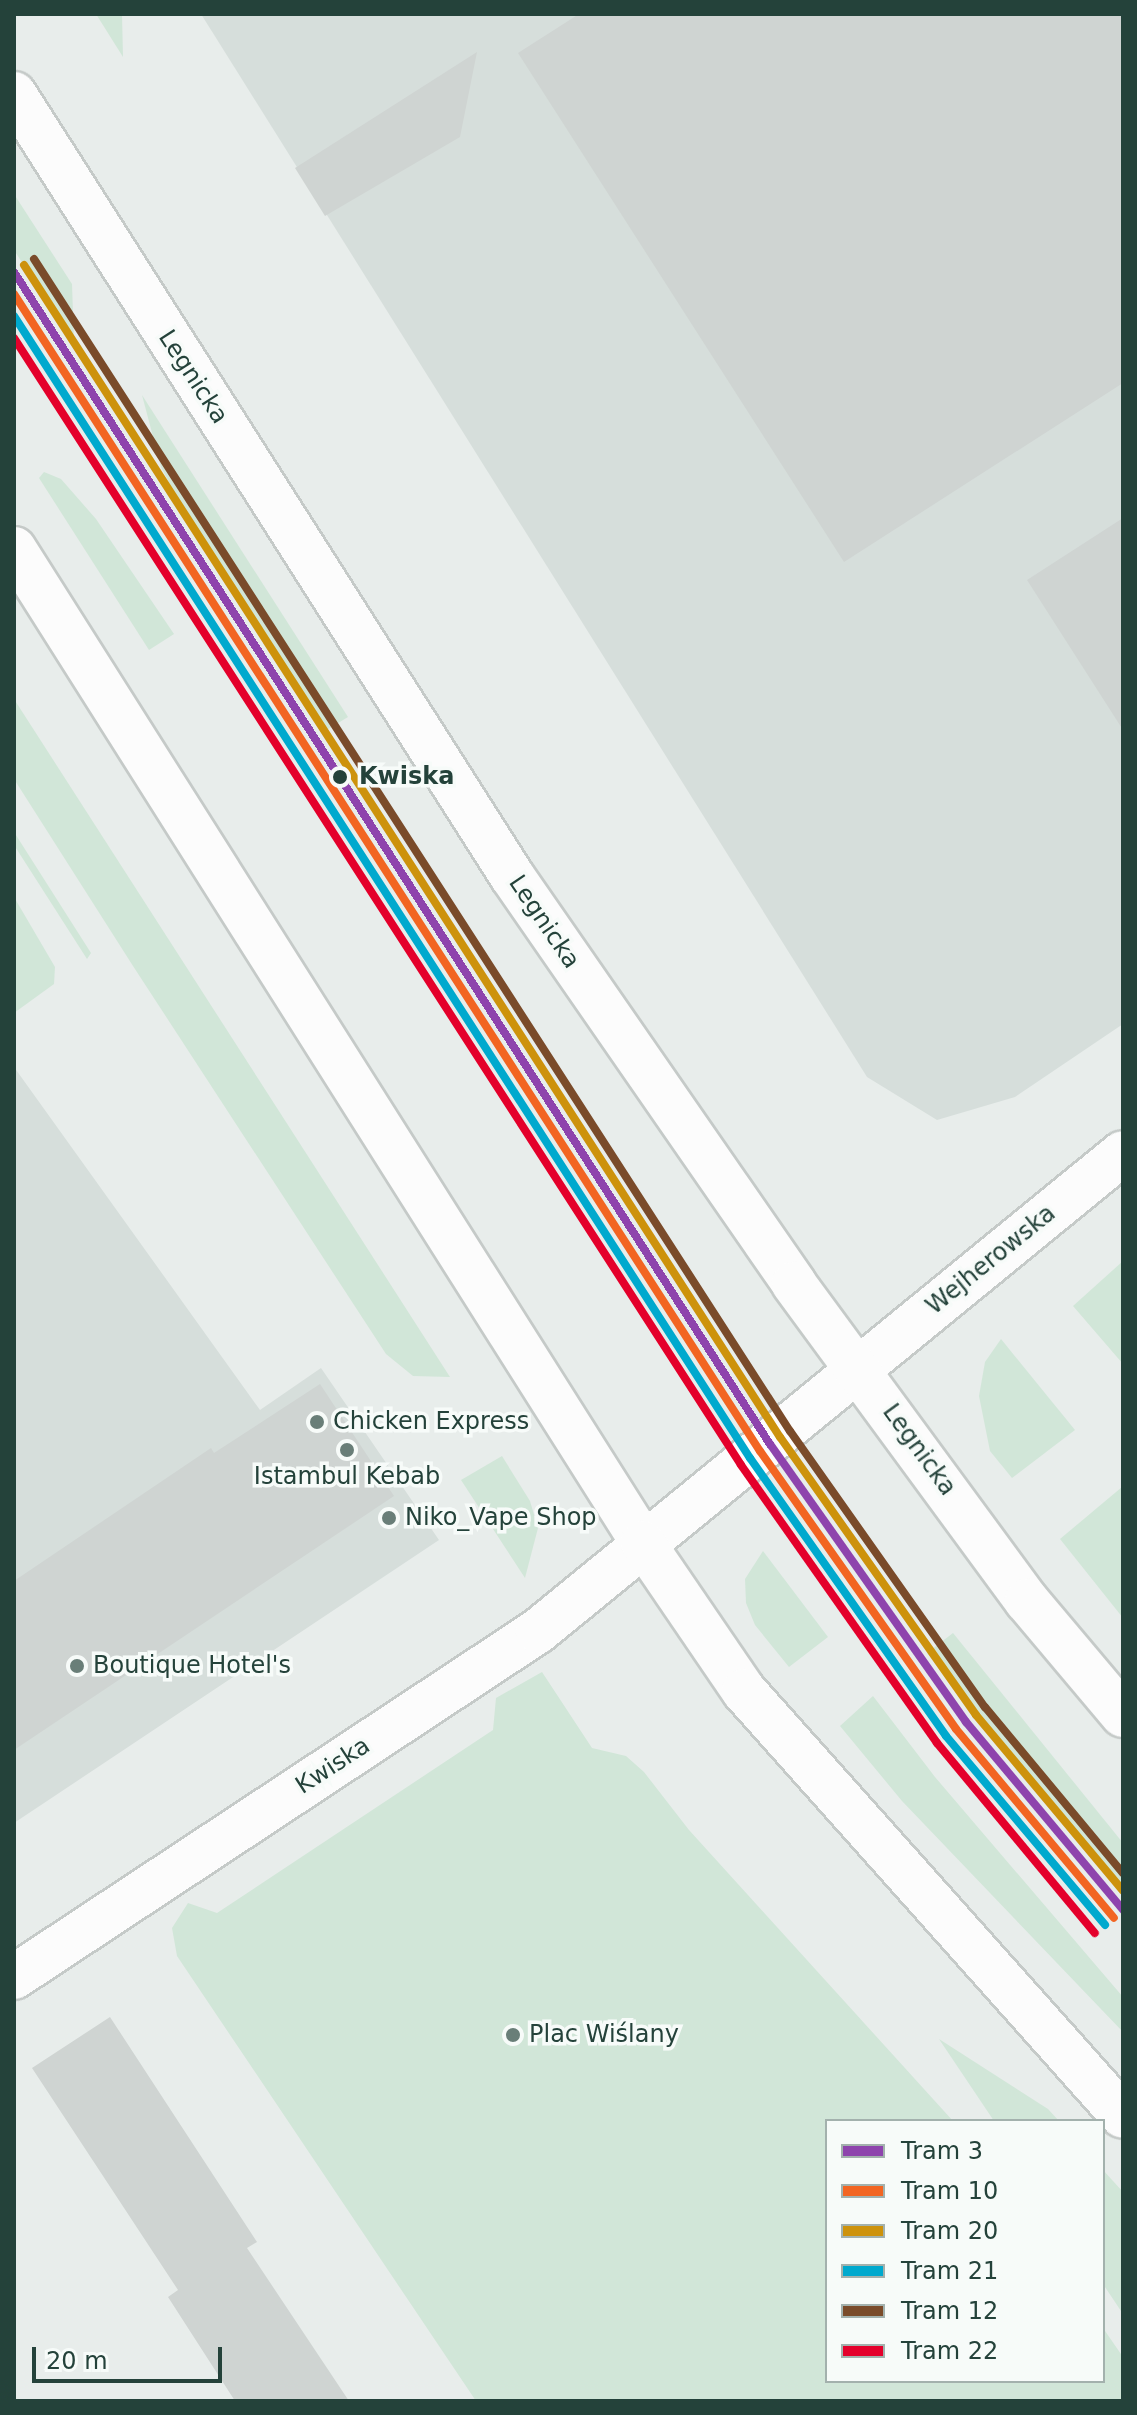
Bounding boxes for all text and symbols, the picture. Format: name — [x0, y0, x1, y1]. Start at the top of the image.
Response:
street label: Legnicka — [152, 325, 234, 429]
place label: Kwiska — [359, 763, 454, 791]
marker: Kwiska — [328, 765, 352, 789]
street label: Legnicka — [502, 870, 586, 974]
street label: Wejherowska — [921, 1199, 1061, 1321]
street label: Legnicka — [876, 1399, 962, 1501]
place label: Chicken Express — [333, 1408, 529, 1436]
marker: Chicken Express — [308, 1413, 326, 1431]
marker: Istambul Kebab — [338, 1441, 356, 1459]
place label: Istambul Kebab — [254, 1463, 440, 1491]
place label: Niko_Vape Shop — [405, 1504, 597, 1532]
marker: Niko_Vape Shop — [380, 1509, 398, 1527]
place label: Boutique Hotel's — [93, 1652, 291, 1680]
marker: Boutique Hotel's — [68, 1657, 86, 1675]
street label: Kwiska — [290, 1731, 376, 1801]
place label: Plac Wiślany — [529, 2021, 679, 2049]
marker: Plac Wiślany — [504, 2026, 522, 2044]
legend — [825, 2119, 1105, 2383]
text: Tram 3 — [901, 2137, 983, 2165]
text: Tram 10 — [901, 2177, 998, 2205]
text: Tram 20 — [901, 2217, 998, 2245]
text: Tram 21 — [901, 2257, 998, 2285]
text: Tram 12 — [901, 2297, 998, 2325]
scale bar — [36, 2331, 226, 2381]
text: Tram 22 — [901, 2337, 998, 2365]
text: 20 m — [46, 2347, 108, 2375]

